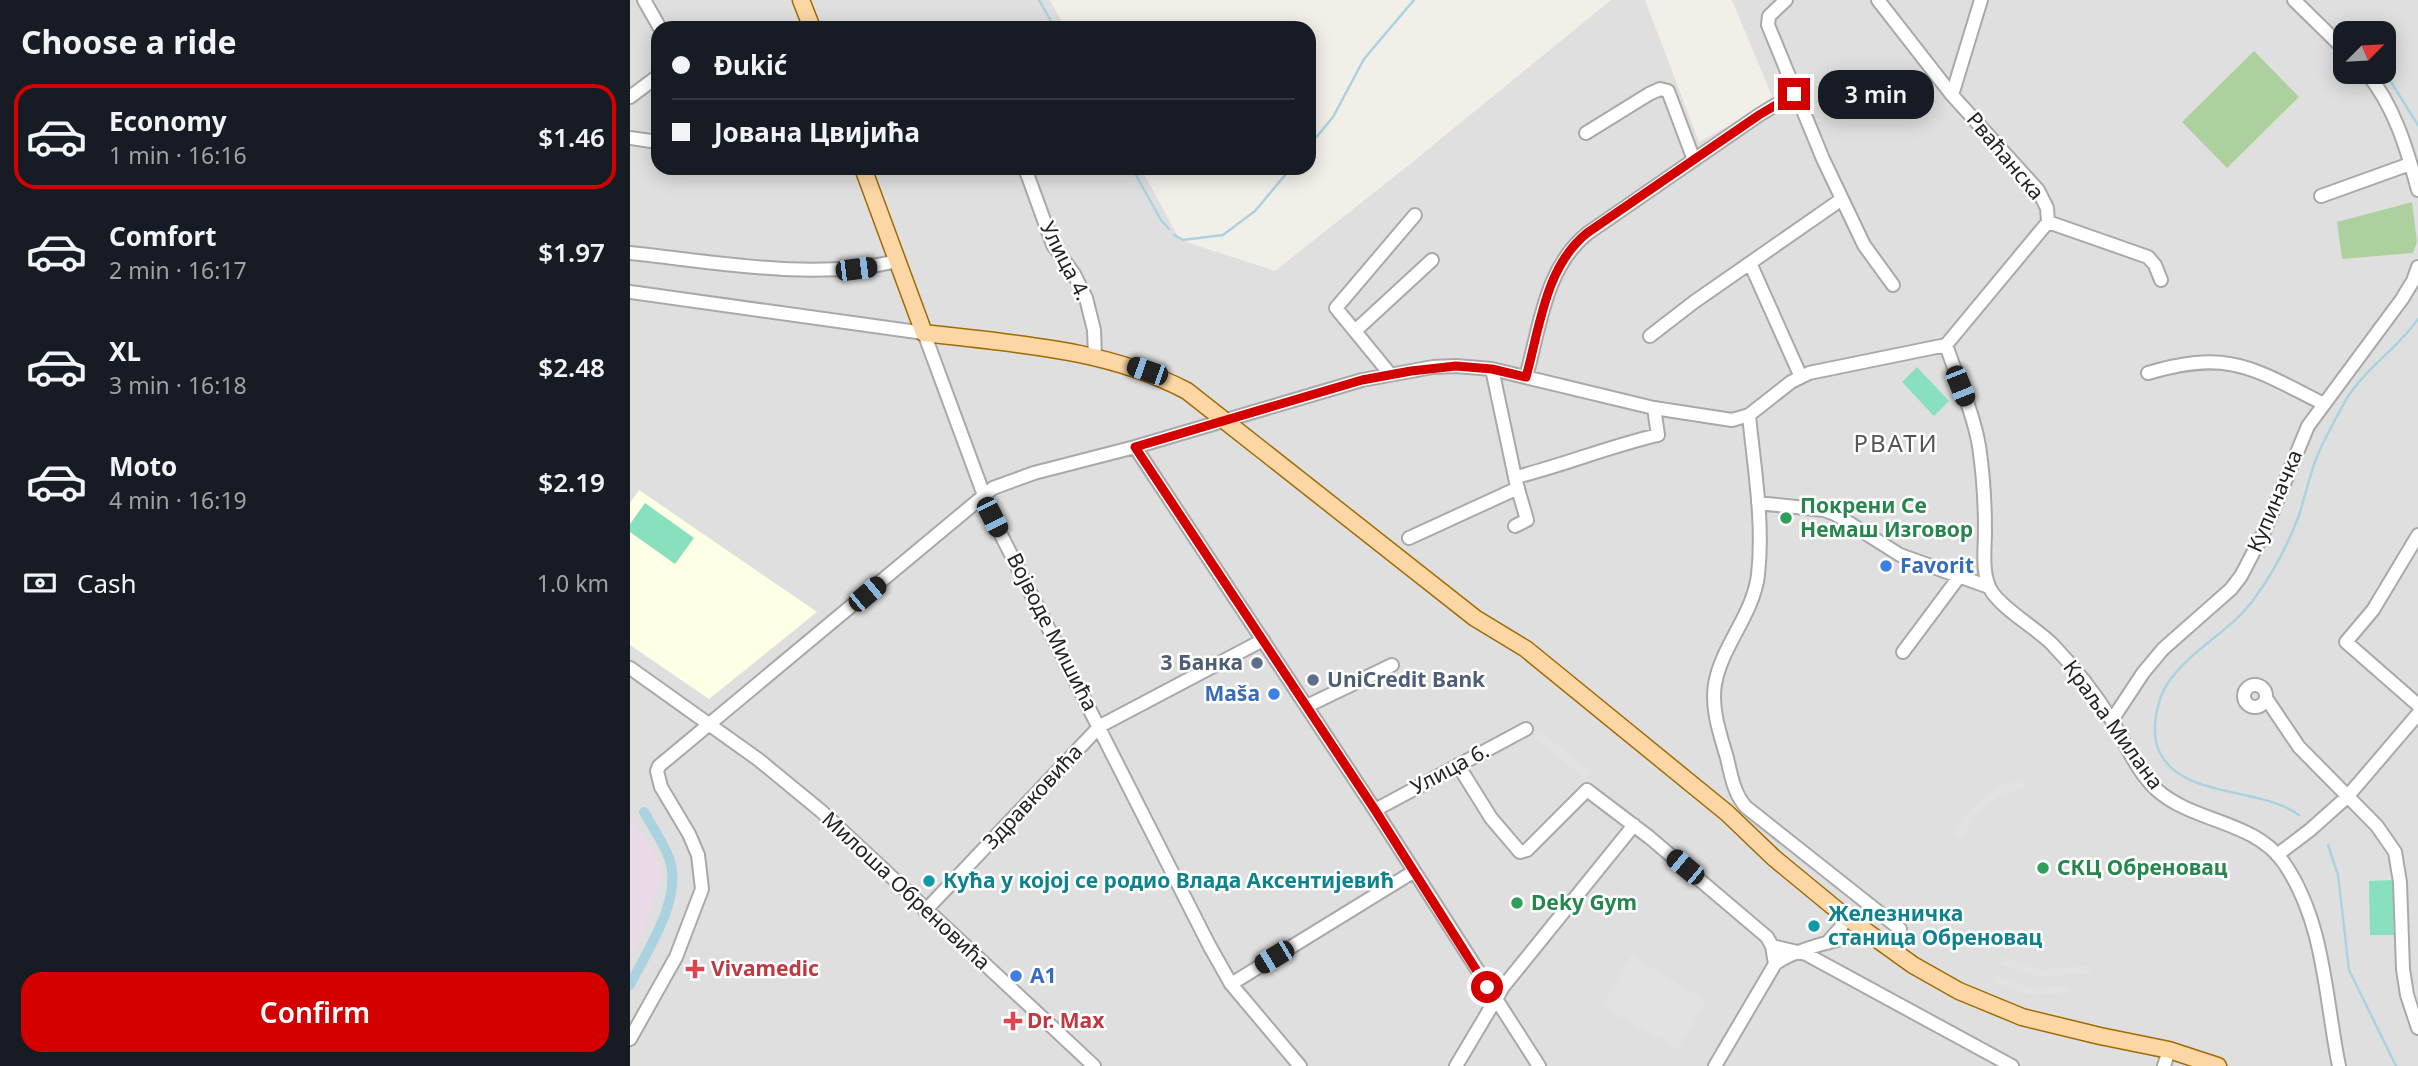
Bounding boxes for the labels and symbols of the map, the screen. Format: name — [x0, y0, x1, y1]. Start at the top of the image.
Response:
north arrow — [2333, 21, 2396, 84]
callout: 3 min — [1818, 70, 1934, 119]
route end — [1778, 78, 1810, 110]
street label: Рваћанска — [1961, 106, 2051, 205]
street label: Улица 4. — [1034, 216, 1098, 305]
car — [834, 256, 879, 282]
car — [1124, 354, 1171, 388]
car — [1943, 363, 1978, 409]
district label: РВАТИ — [1853, 426, 1939, 459]
street label: Купиначка — [2240, 445, 2308, 556]
place label: Покрени Се Немаш Изговор — [1800, 491, 1973, 543]
car — [974, 494, 1011, 540]
marker: Покрени Се Немаш Изговор — [1778, 510, 1794, 526]
street label: Војводе Мишића — [1001, 548, 1105, 715]
place label: Favorit — [1900, 551, 1974, 579]
marker: Favorit — [1878, 558, 1894, 574]
car — [845, 572, 890, 616]
place label: 3 Банка — [1161, 648, 1243, 676]
street label: Краља Милана — [2057, 654, 2170, 795]
marker: 3 Банка — [1249, 655, 1265, 671]
place label: UniCredit Bank — [1327, 665, 1486, 693]
marker: UniCredit Bank — [1305, 672, 1321, 688]
place label: Maša — [1204, 679, 1260, 707]
marker: Maša — [1266, 686, 1282, 702]
street label: Улица 6. — [1405, 736, 1494, 800]
street label: Здравковића — [976, 738, 1088, 855]
street label: Милоша Обреновића — [816, 805, 997, 976]
car — [1663, 845, 1708, 889]
place label: СКЦ Обреновац — [2057, 853, 2228, 881]
marker: СКЦ Обреновац — [2035, 860, 2051, 876]
place label: Кућа у којој се родио Влада Аксентијевић — [943, 866, 1394, 894]
marker: Кућа у којој се родио Влада Аксентијевић — [921, 873, 937, 889]
place label: Deky Gym — [1531, 888, 1637, 916]
marker: Deky Gym — [1509, 895, 1525, 911]
place label: Железничка станица Обреновац — [1828, 899, 2043, 951]
marker: Железничка станица Обреновац — [1806, 918, 1822, 934]
car — [1251, 937, 1298, 977]
place label: Vivamedic — [711, 954, 819, 982]
marker: Vivamedic — [685, 959, 705, 979]
place label: A1 — [1030, 961, 1057, 989]
marker: A1 — [1008, 968, 1024, 984]
route start — [1471, 971, 1503, 1003]
place label: Dr. Max — [1027, 1006, 1105, 1034]
marker: Dr. Max — [1005, 1013, 1021, 1029]

